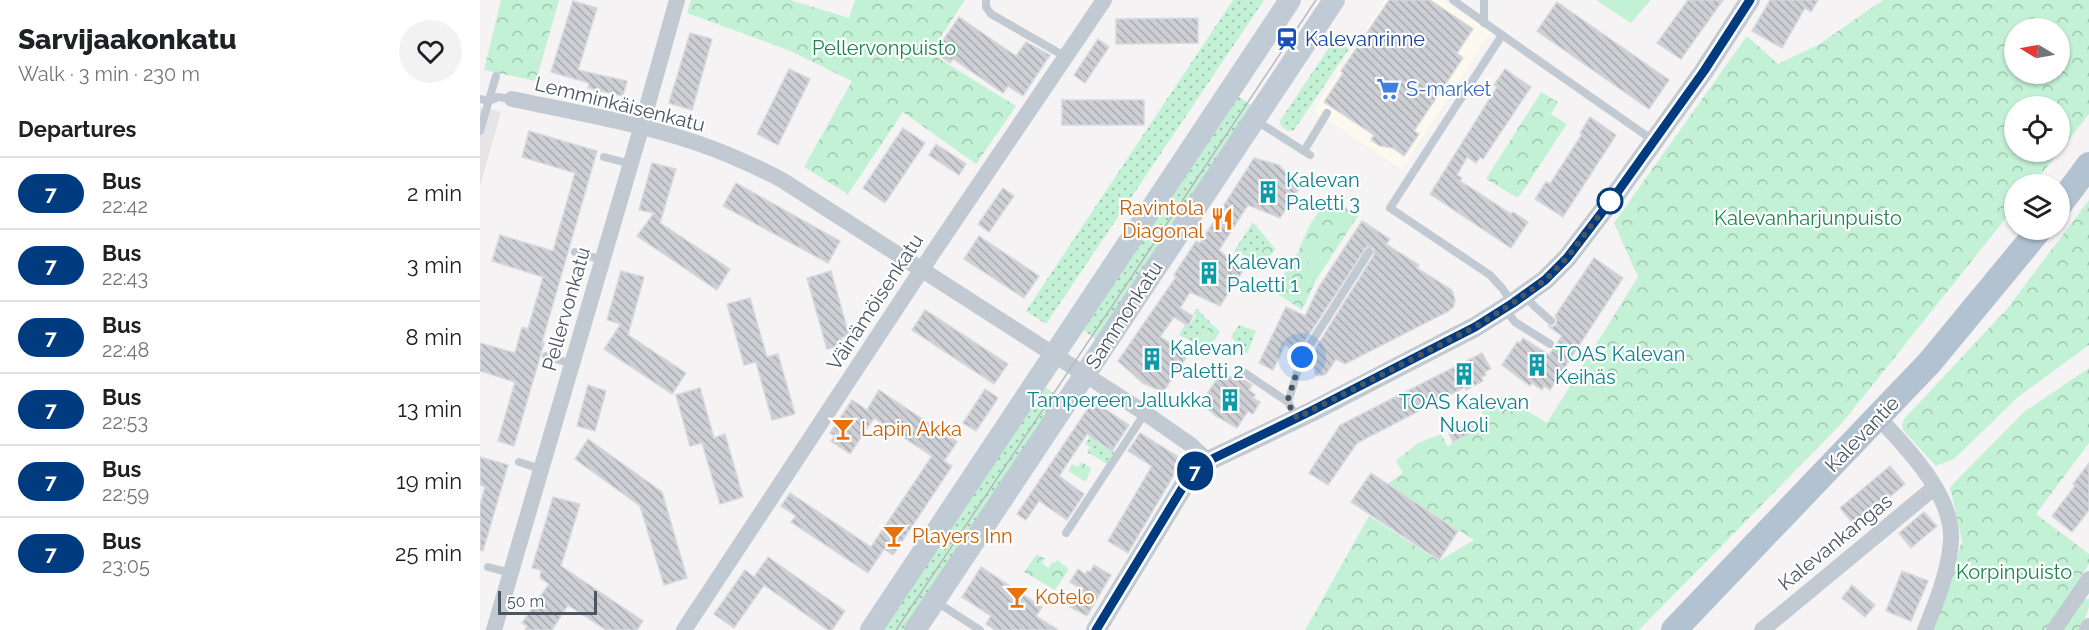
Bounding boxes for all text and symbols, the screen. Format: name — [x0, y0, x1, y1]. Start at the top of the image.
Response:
north arrow — [2004, 18, 2070, 84]
map controls — [2004, 18, 2070, 240]
button: heart — [399, 20, 462, 83]
text: Sarvijaakonkatu — [18, 23, 237, 56]
station icon: Kalevanrinne — [1274, 26, 1300, 52]
place label: Kalevanrinne — [1305, 27, 1425, 51]
park label: Pellervonpuisto — [812, 36, 956, 60]
text: Walk · 3 min · 230 m — [18, 62, 200, 86]
street label: Lemminkäisenkatu — [532, 71, 708, 137]
supermarket icon: S-market — [1375, 76, 1401, 102]
place label: S-market — [1406, 77, 1492, 101]
button: locate — [2004, 96, 2070, 162]
text: Departures — [18, 116, 136, 142]
text: Bus — [102, 168, 141, 194]
place label: Kalevan Paletti 3 — [1286, 168, 1360, 215]
button: layers — [2004, 174, 2070, 240]
building icon: Kalevan Paletti 3 — [1255, 179, 1281, 205]
text: 2 min — [407, 180, 462, 206]
text: 7 — [45, 181, 57, 206]
unlabelled marker — [1597, 188, 1623, 214]
text: 22:42 — [102, 194, 148, 218]
place label: Ravintola Diagonal — [1119, 196, 1205, 243]
restaurant icon: Ravintola Diagonal — [1209, 206, 1235, 232]
park label: Kalevanharjunpuisto — [1714, 206, 1902, 230]
street label: Väinämöisenkatu — [822, 229, 928, 375]
text: Bus — [102, 240, 141, 266]
street label: Pellervonkatu — [537, 244, 595, 374]
place label: Kalevan Paletti 1 — [1227, 250, 1301, 297]
text: 3 min — [407, 252, 462, 278]
text: 7 — [45, 253, 57, 278]
street label: Sammonkatu — [1080, 257, 1168, 373]
building icon: Kalevan Paletti 1 — [1196, 260, 1222, 286]
text: 22:43 — [102, 266, 148, 290]
text: Bus — [102, 312, 141, 338]
text: 8 min — [406, 324, 462, 350]
text: 7 — [45, 325, 57, 350]
place label: Kalevan Paletti 2 — [1170, 336, 1244, 383]
text: 22:48 — [102, 338, 149, 362]
your location — [1287, 342, 1317, 372]
place label: TOAS Kalevan Keihäs — [1555, 342, 1685, 389]
building icon: Kalevan Paletti 2 — [1139, 346, 1165, 372]
building icon: TOAS Kalevan Keihäs — [1524, 352, 1550, 378]
building icon: TOAS Kalevan Nuoli — [1451, 361, 1477, 387]
text: Bus — [102, 384, 141, 410]
building icon: Tampereen Jallukka — [1217, 387, 1243, 413]
place label: Tampereen Jallukka — [1027, 388, 1212, 412]
place label: TOAS Kalevan Nuoli — [1399, 390, 1529, 437]
street label: Kalevantie — [1820, 391, 1904, 477]
text: 13 min — [397, 396, 462, 422]
text: 7 — [45, 397, 57, 422]
text: 22:53 — [102, 410, 148, 434]
bar icon: Lapin Akka — [830, 416, 856, 442]
place label: Lapin Akka — [861, 417, 962, 441]
line badge: 7 — [1176, 452, 1214, 490]
text: Bus — [102, 456, 141, 482]
text: 7 — [1189, 459, 1201, 484]
text: 19 min — [396, 468, 462, 494]
text: 7 — [45, 469, 57, 494]
text: 22:59 — [102, 482, 149, 506]
street label: Kalevankangas — [1773, 489, 1897, 595]
bar icon: Players Inn — [881, 523, 907, 549]
place label: Players Inn — [912, 524, 1013, 548]
text: Bus — [102, 528, 141, 554]
text: 25 min — [395, 540, 462, 566]
text: 7 — [45, 541, 57, 566]
text: 23:05 — [102, 554, 150, 578]
park label: Korpinpuisto — [1956, 560, 2072, 584]
bar icon: Kotelo — [1004, 584, 1030, 610]
place label: Kotelo — [1035, 585, 1095, 609]
scale bar — [498, 588, 597, 616]
text: 50 m — [507, 592, 544, 611]

